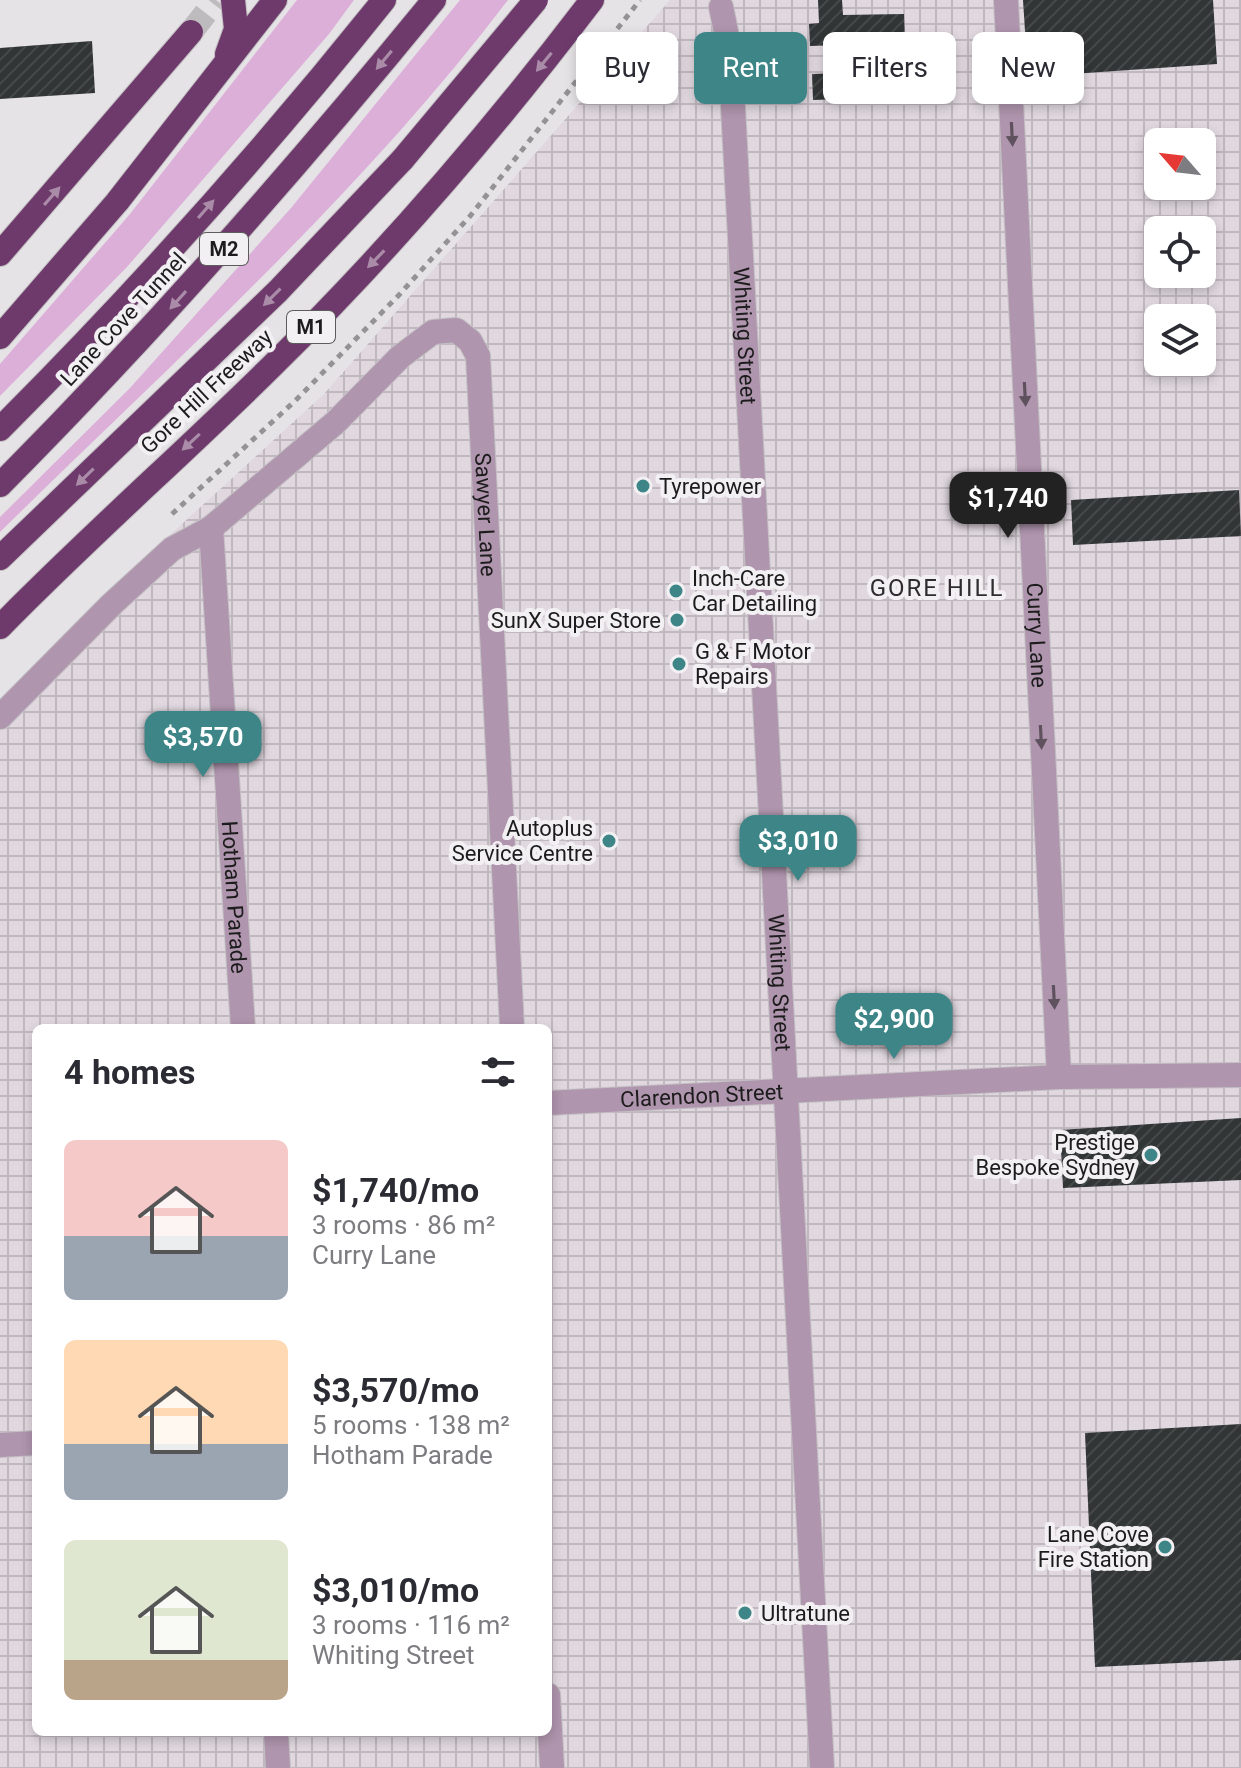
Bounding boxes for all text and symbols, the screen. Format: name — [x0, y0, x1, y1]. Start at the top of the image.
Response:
chip: Buy — [576, 32, 678, 104]
chip: Rent — [694, 32, 807, 104]
chip: Filters — [823, 32, 956, 104]
chip: New — [972, 32, 1084, 104]
one-way arrow — [376, 50, 393, 71]
one-way arrow — [537, 52, 553, 72]
one-way arrow — [1006, 122, 1019, 147]
north arrow — [1144, 128, 1216, 200]
map controls — [1144, 128, 1216, 376]
one-way arrow — [43, 186, 60, 206]
one-way arrow — [197, 199, 215, 218]
button: locate — [1144, 216, 1216, 288]
road number: M2 — [200, 233, 248, 265]
street label: Lane Cove Tunnel — [55, 248, 191, 391]
one-way arrow — [367, 249, 385, 268]
street label: Whiting Street — [729, 266, 761, 405]
one-way arrow — [263, 287, 282, 306]
one-way arrow — [170, 290, 188, 309]
button: layers — [1144, 304, 1216, 376]
road number: M1 — [287, 311, 335, 343]
street label: Gore Hill Freeway — [136, 324, 278, 459]
one-way arrow — [1018, 382, 1031, 407]
one-way arrow — [182, 432, 201, 450]
street label: Sawyer Lane — [470, 452, 501, 577]
one-way arrow — [76, 468, 95, 486]
pin: $1,740 — [943, 472, 1073, 540]
place label: Tyrepower — [659, 474, 762, 499]
marker: Tyrepower — [634, 477, 652, 495]
text: $1,740 — [968, 483, 1048, 513]
place label: Inch-Care Car Detailing — [692, 566, 817, 616]
district label: GORE HILL — [870, 574, 1004, 602]
marker: Inch-Care Car Detailing — [667, 582, 685, 600]
street label: Curry Lane — [1022, 582, 1052, 688]
place label: SunX Super Store — [491, 608, 661, 633]
marker: SunX Super Store — [668, 611, 686, 629]
place label: G & F Motor Repairs — [695, 639, 811, 689]
marker: G & F Motor Repairs — [670, 655, 688, 673]
pin: $3,570 — [138, 711, 268, 779]
text: $3,570 — [163, 722, 243, 752]
one-way arrow — [1035, 725, 1048, 750]
pin: $3,010 — [733, 815, 863, 883]
place label: Autoplus Service Centre — [452, 816, 593, 866]
street label: Hotham Parade — [217, 820, 251, 974]
text: $3,010 — [758, 826, 838, 856]
marker: Autoplus Service Centre — [600, 832, 618, 850]
street label: Whiting Street — [763, 913, 796, 1052]
one-way arrow — [1047, 985, 1060, 1010]
pin: $2,900 — [829, 993, 959, 1061]
text: $2,900 — [854, 1004, 934, 1034]
icon: filters — [476, 1050, 520, 1094]
text: 4 homes — [64, 1052, 195, 1092]
street label: Clarendon Street — [620, 1079, 784, 1112]
place label: Prestige Bespoke Sydney — [975, 1130, 1136, 1180]
marker: Prestige Bespoke Sydney — [1142, 1146, 1160, 1164]
text: $1,740/mo — [312, 1170, 479, 1210]
icon: home — [128, 1172, 224, 1268]
text: 3 rooms · 86 m² — [312, 1210, 495, 1240]
text: Curry Lane — [312, 1240, 436, 1270]
text: $3,570/mo — [312, 1370, 479, 1410]
icon: home — [128, 1372, 224, 1468]
text: 5 rooms · 138 m² — [312, 1410, 510, 1440]
text: Hotham Parade — [312, 1440, 493, 1470]
place label: Lane Cove Fire Station — [1038, 1522, 1149, 1572]
marker: Lane Cove Fire Station — [1156, 1538, 1174, 1556]
text: $3,010/mo — [312, 1570, 479, 1610]
icon: home — [128, 1572, 224, 1668]
place label: Ultratune — [761, 1601, 850, 1626]
marker: Ultratune — [736, 1604, 754, 1622]
text: 3 rooms · 116 m² — [312, 1610, 510, 1640]
text: Whiting Street — [312, 1640, 475, 1670]

